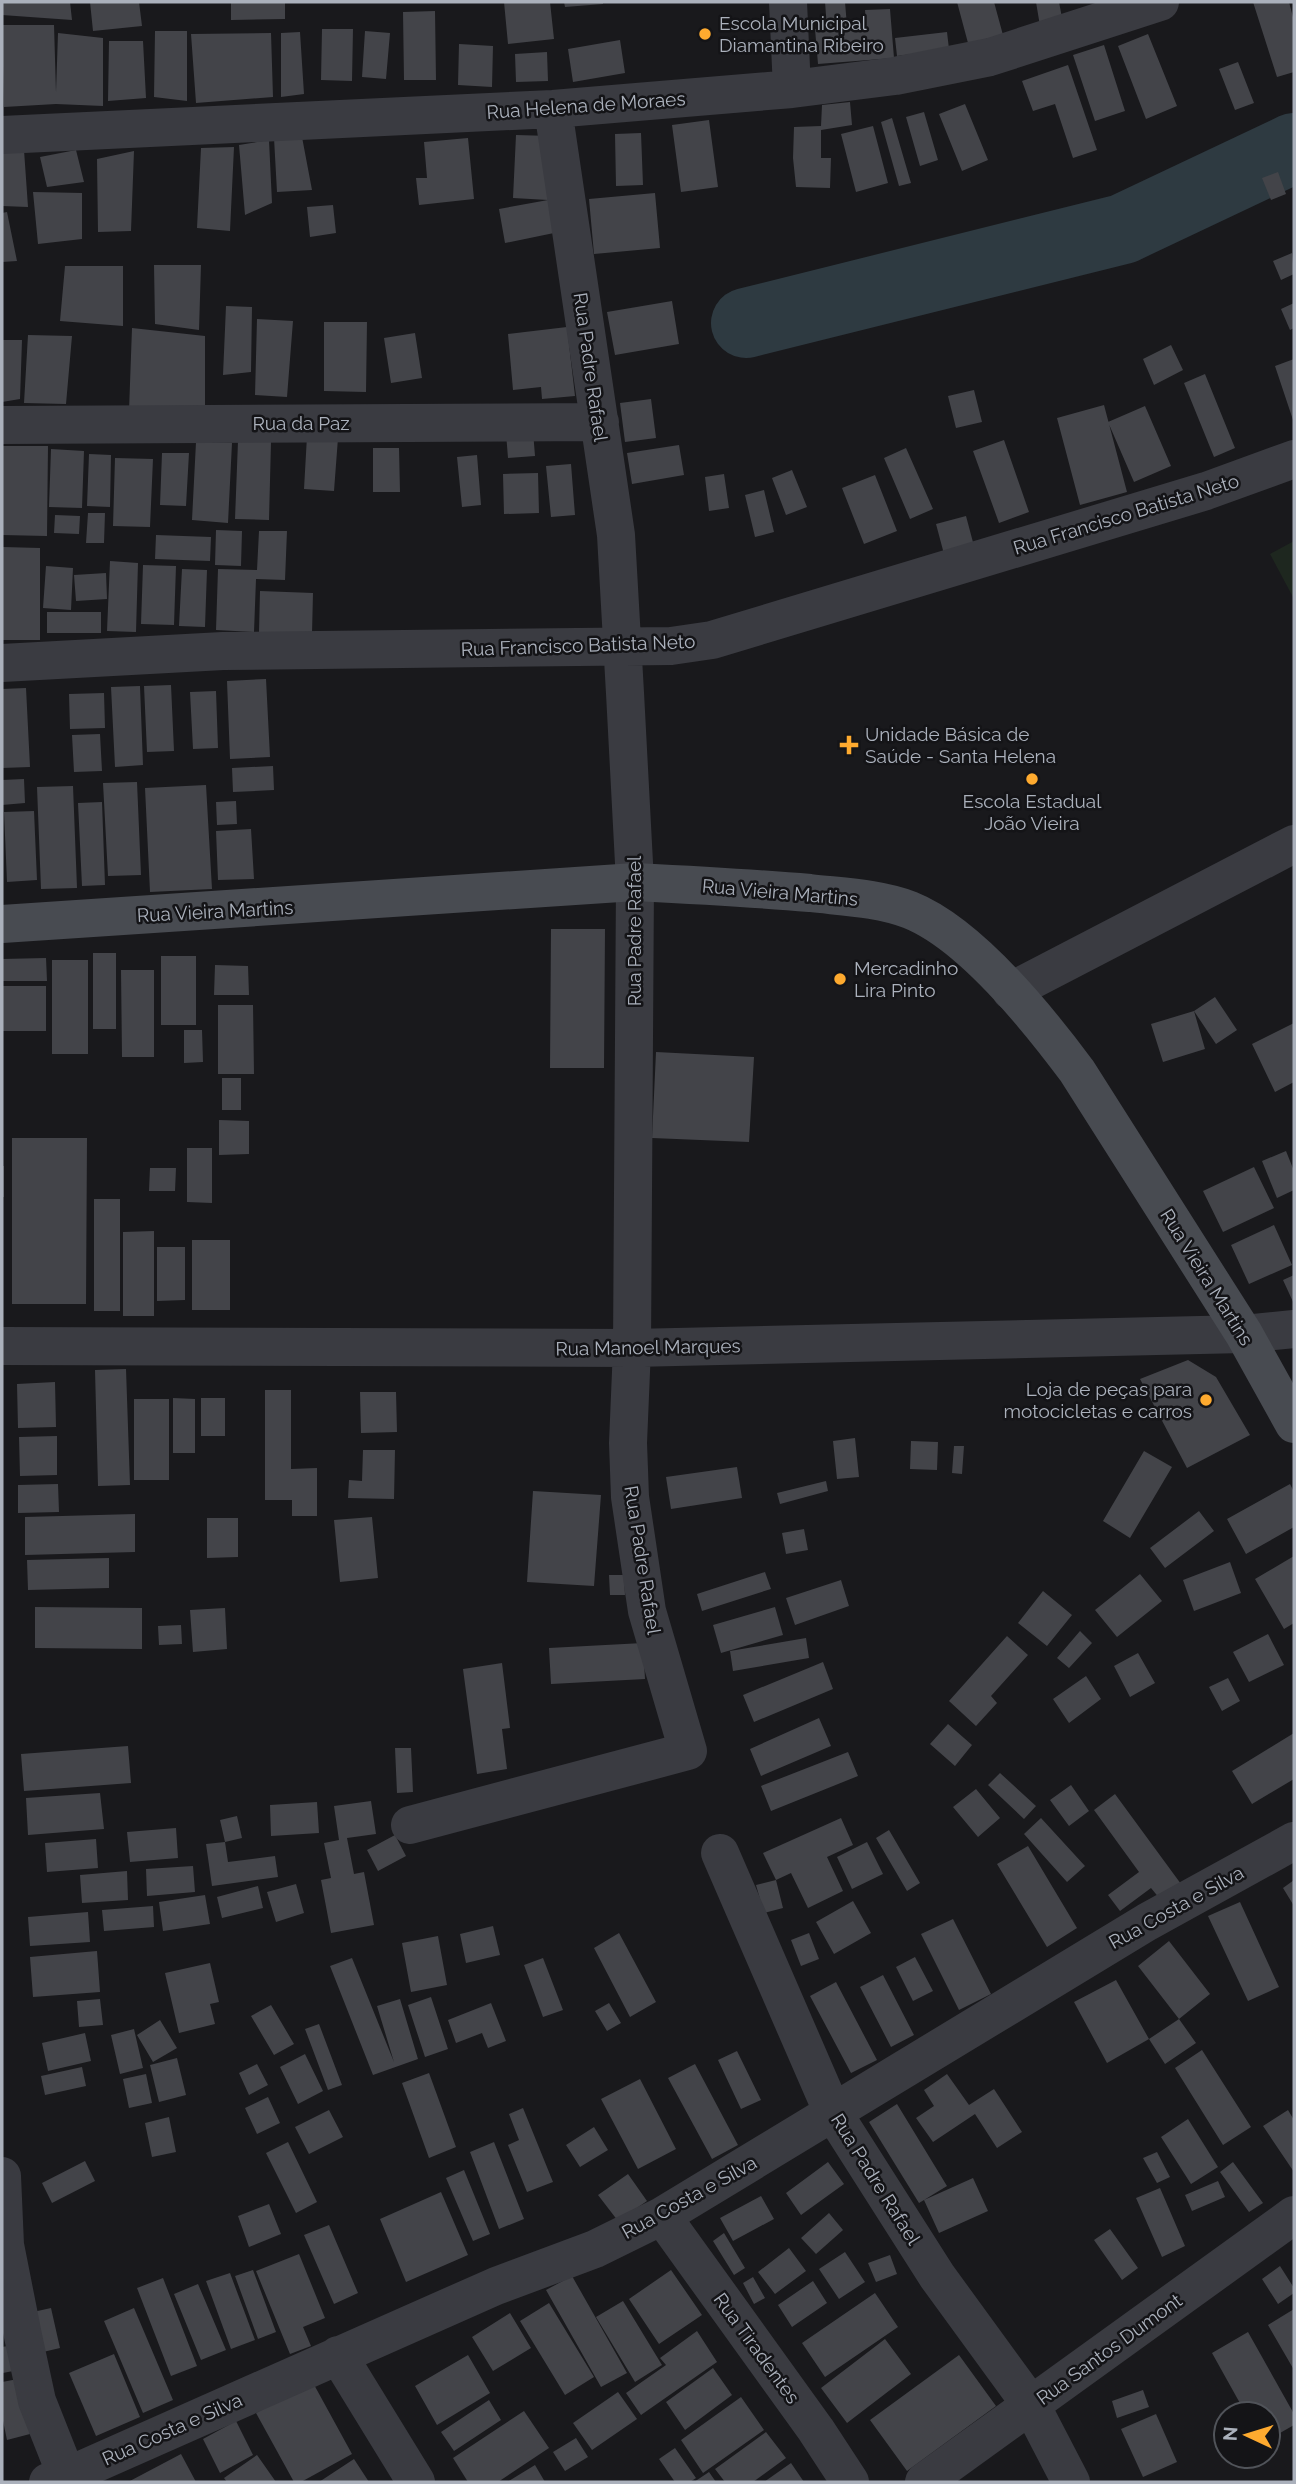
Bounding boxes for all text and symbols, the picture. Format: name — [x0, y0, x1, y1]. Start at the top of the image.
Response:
place label: Escola Municipal Diamantina Ribeiro — [719, 12, 884, 56]
marker: Escola Municipal Diamantina Ribeiro — [697, 26, 713, 42]
street label: Rua Helena de Moraes — [486, 87, 686, 123]
street label: Rua Padre Rafael — [570, 291, 612, 444]
street label: Rua da Paz — [252, 412, 350, 434]
street label: Rua Francisco Batista Neto — [1011, 469, 1241, 559]
street label: Rua Francisco Batista Neto — [460, 630, 696, 660]
place label: Unidade Básica de Saúde - Santa Helena — [865, 723, 1056, 767]
marker: Unidade Básica de Saúde - Santa Helena — [839, 735, 859, 755]
marker: Escola Estadual João Vieira — [1024, 771, 1040, 787]
place label: Escola Estadual João Vieira — [963, 790, 1102, 834]
street label: Rua Padre Rafael — [623, 855, 645, 1006]
street label: Rua Vieira Martins — [701, 874, 859, 910]
street label: Rua Vieira Martins — [136, 896, 294, 926]
place label: Mercadinho Lira Pinto — [854, 957, 958, 1001]
marker: Mercadinho Lira Pinto — [832, 971, 848, 987]
street label: Rua Vieira Martins — [1156, 1205, 1258, 1349]
street label: Rua Manoel Marques — [555, 1334, 741, 1360]
place label: Loja de peças para motocicletas e carros — [1004, 1378, 1192, 1422]
marker: Loja de peças para motocicletas e carros — [1198, 1392, 1214, 1408]
street label: Rua Padre Rafael — [620, 1484, 666, 1637]
street label: Rua Costa e Silva — [1105, 1861, 1247, 1953]
street label: Rua Padre Rafael — [827, 2109, 926, 2249]
street label: Rua Costa e Silva — [618, 2151, 760, 2243]
street label: Rua Tiradentes — [709, 2288, 805, 2408]
street label: Rua Santos Dumont — [1032, 2289, 1186, 2409]
street label: Rua Costa e Silva — [99, 2388, 245, 2470]
north arrow — [1212, 2400, 1282, 2470]
text: N — [1219, 2426, 1242, 2442]

